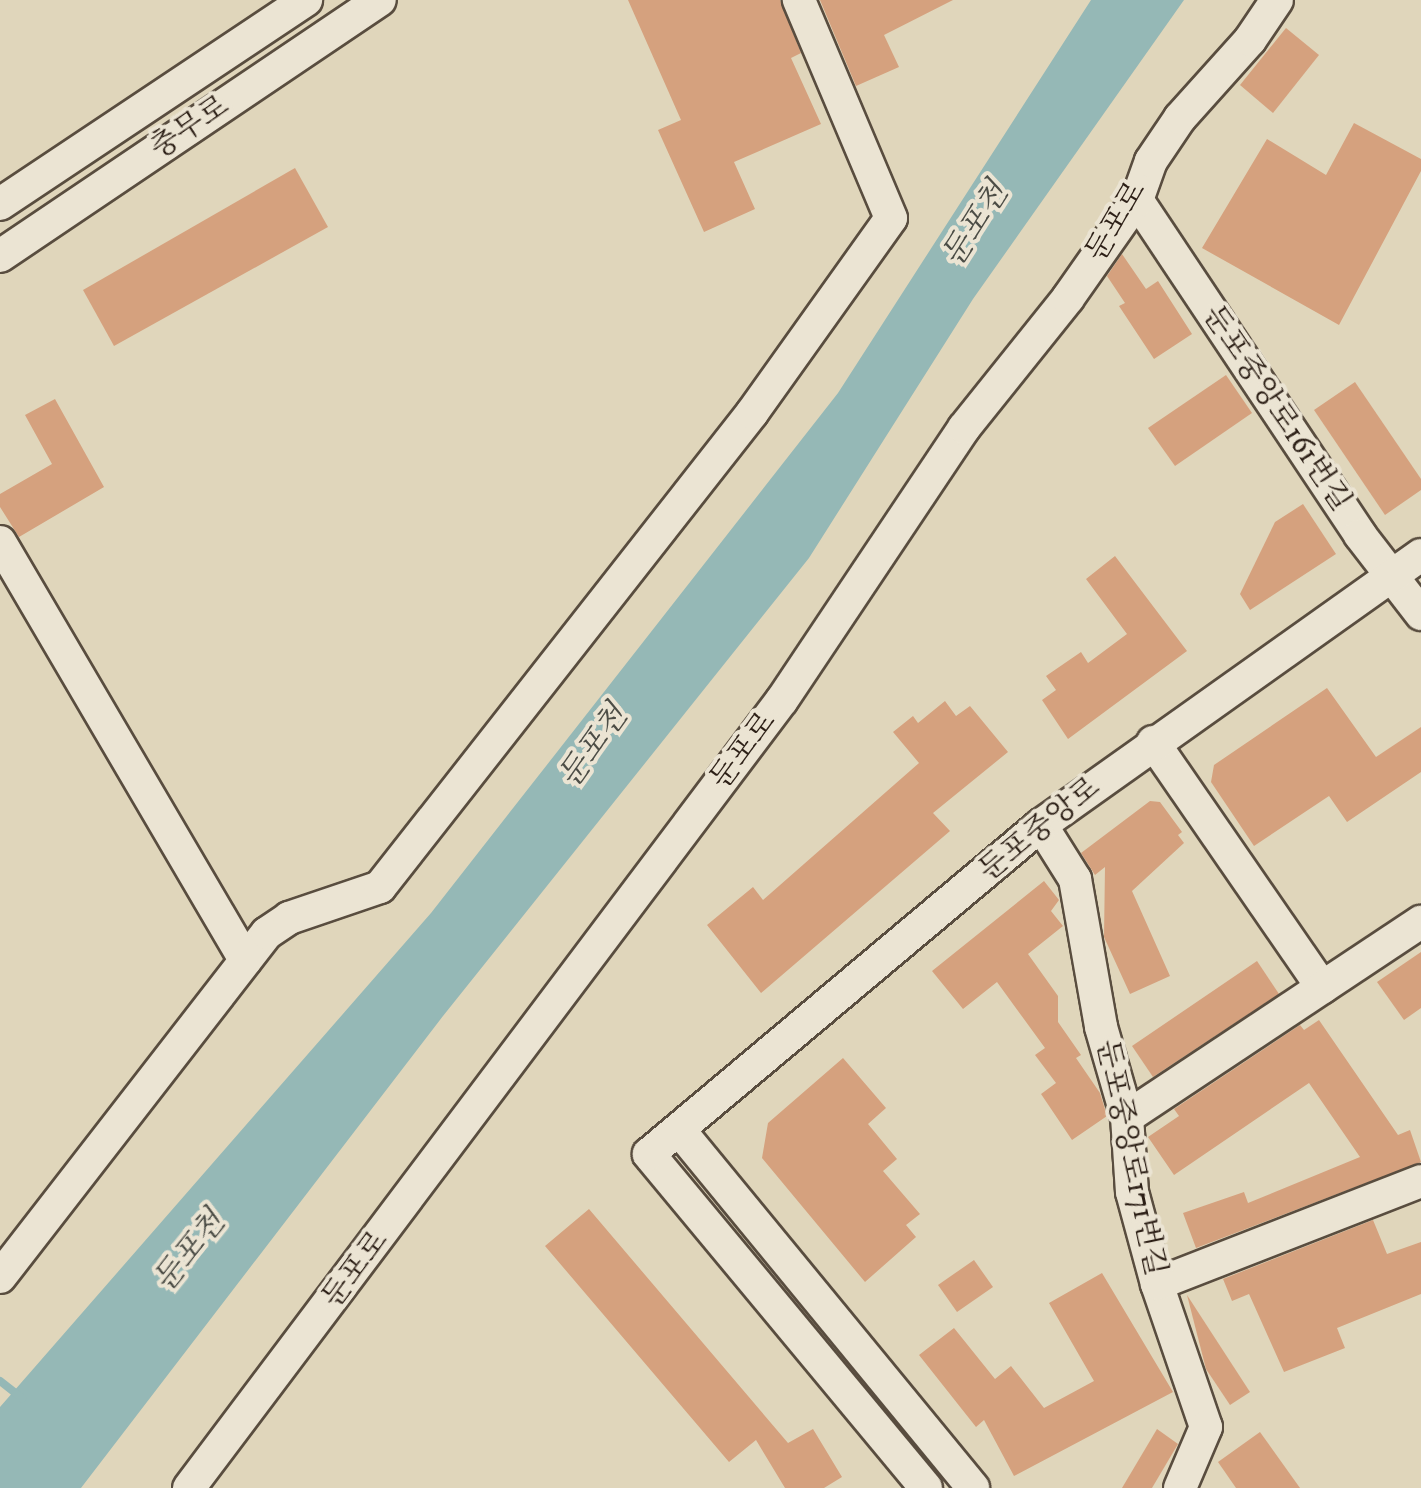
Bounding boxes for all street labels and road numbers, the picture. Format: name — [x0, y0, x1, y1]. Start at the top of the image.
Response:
street label: 충무로 — [144, 89, 236, 167]
street label: 둔포로 — [1079, 175, 1155, 269]
street label: 둔포중앙로161번길 — [1194, 299, 1358, 519]
street label: 둔포로 — [703, 705, 785, 797]
street label: 둔포중앙로 — [972, 770, 1108, 890]
street label: 둔포중앙로171번길 — [1087, 1037, 1173, 1279]
street label: 둔포로 — [315, 1224, 397, 1316]

